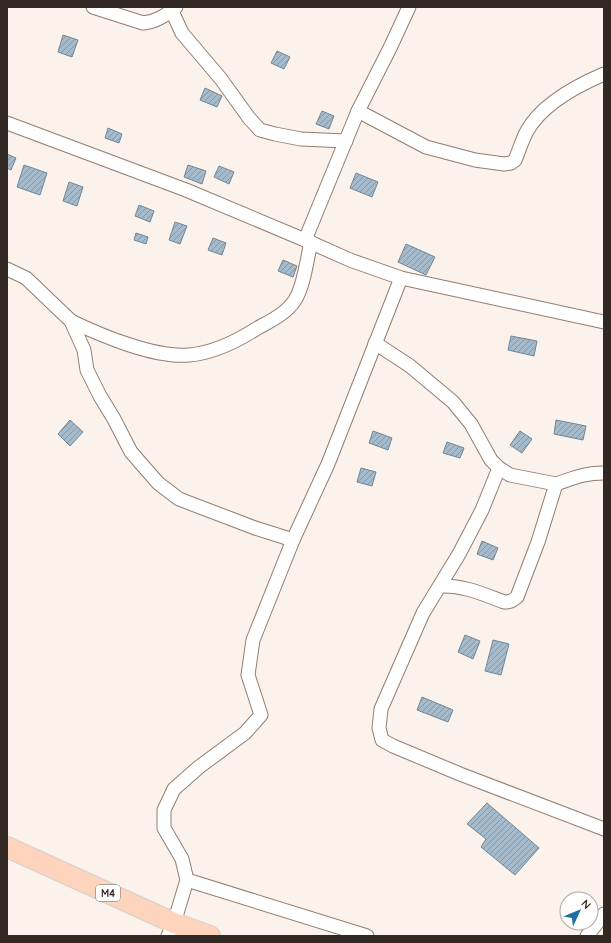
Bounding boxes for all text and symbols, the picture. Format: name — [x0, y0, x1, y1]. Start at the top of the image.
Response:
road number: M4 — [96, 885, 120, 901]
north arrow — [559, 891, 599, 931]
text: N — [578, 896, 594, 912]

